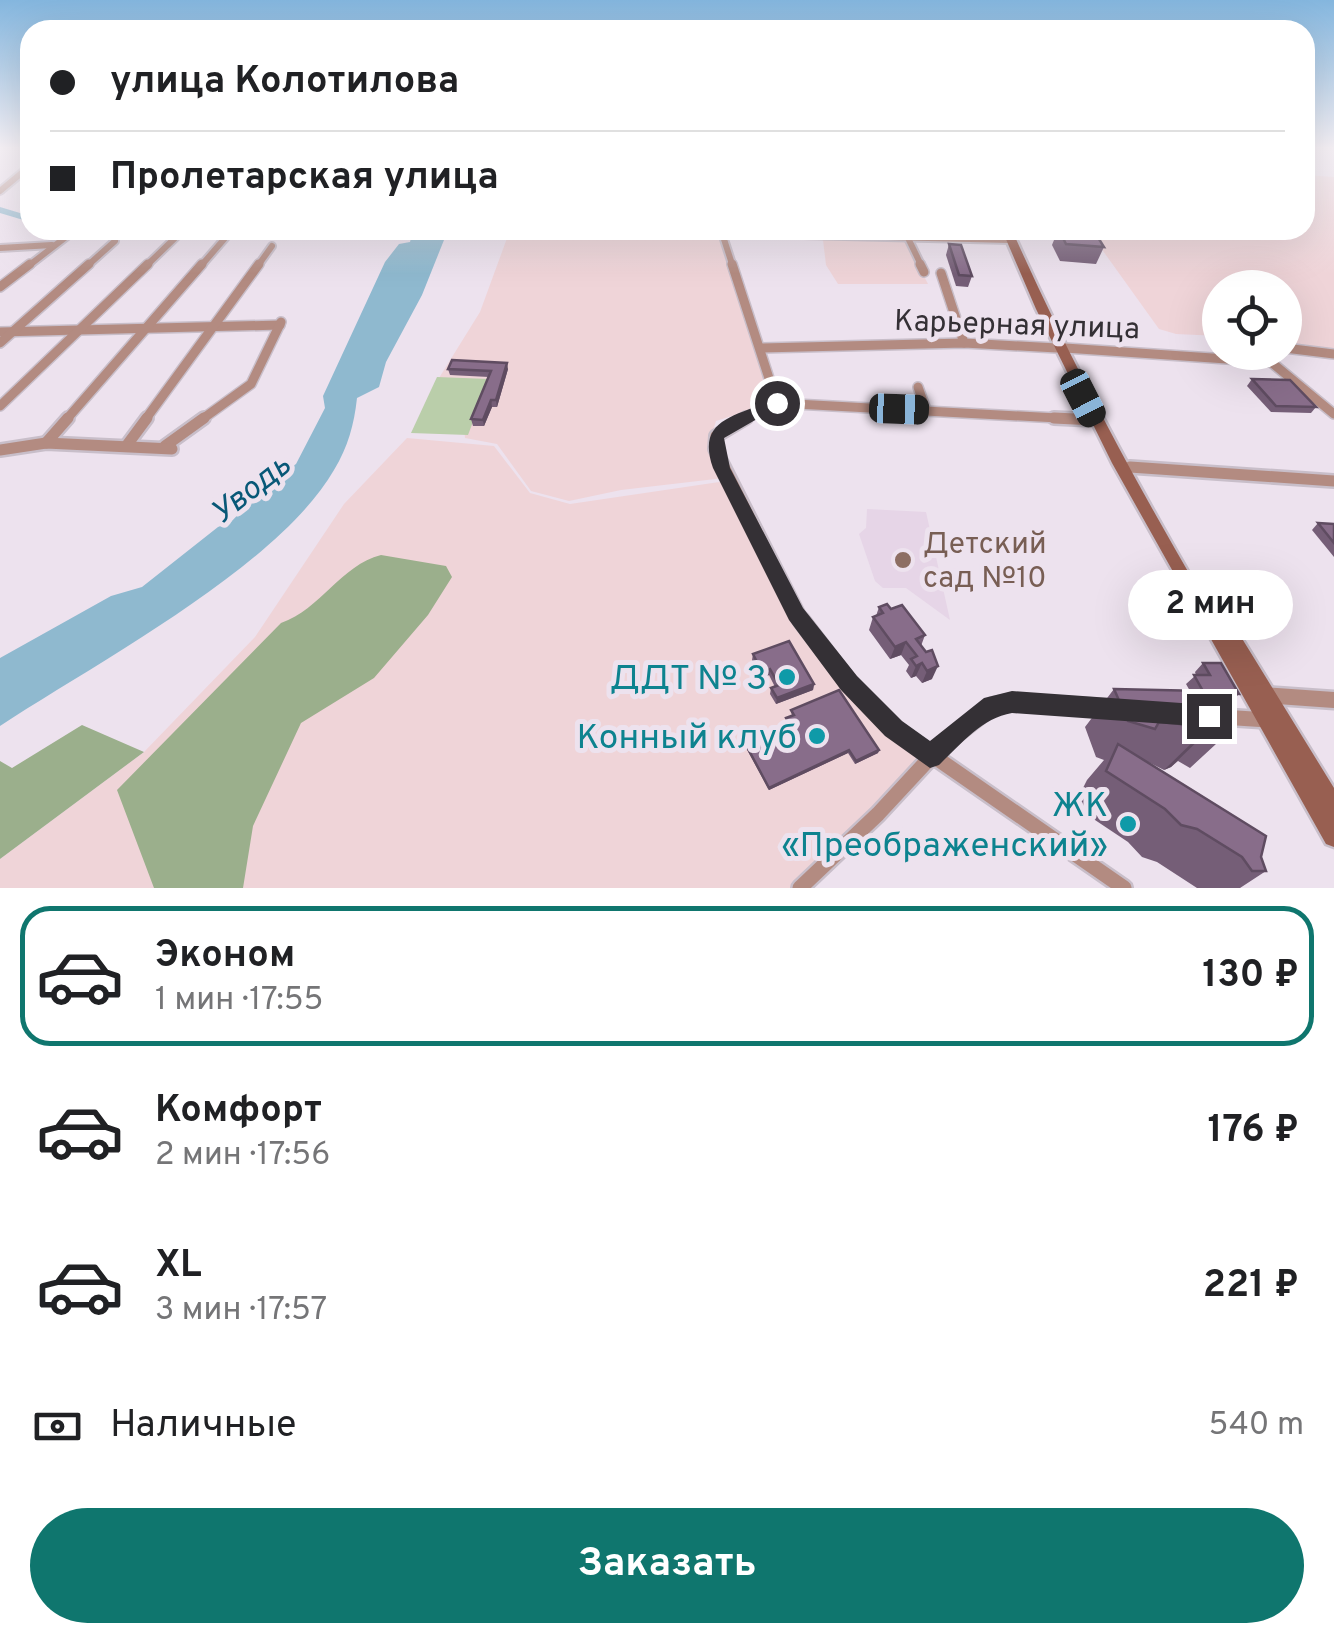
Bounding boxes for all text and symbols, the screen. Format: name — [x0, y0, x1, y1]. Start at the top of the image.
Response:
text: улица Колотилова — [110, 58, 459, 107]
text: Пролетарская улица — [110, 154, 499, 203]
map controls — [1202, 270, 1302, 370]
button: locate — [1202, 270, 1302, 370]
street label: Карьерная улица — [893, 304, 1140, 349]
car — [1056, 364, 1110, 432]
route start — [755, 381, 800, 426]
car — [868, 393, 930, 425]
water label: Уводь — [204, 447, 300, 534]
place label: Детский сад №10 — [923, 527, 1047, 598]
marker: Детский сад №10 — [892, 549, 914, 571]
callout: 2 мин — [1126, 571, 1292, 641]
text: 2 мин — [1166, 585, 1255, 625]
place label: ДДТ № 3 — [610, 658, 767, 702]
marker: ДДТ № 3 — [776, 666, 798, 688]
route end — [1187, 694, 1232, 739]
place label: Конный клуб — [577, 717, 797, 761]
marker: Конный клуб — [806, 725, 828, 747]
place label: ЖК «Преображенский» — [781, 785, 1108, 869]
marker: ЖК «Преображенский» — [1117, 813, 1139, 835]
icon: car — [35, 931, 125, 1021]
text: Эконом — [155, 932, 295, 981]
text: 130 ₽ — [1202, 952, 1299, 1001]
text: 1 мин · 17:55 — [155, 981, 323, 1021]
icon: car — [35, 1086, 125, 1176]
text: Комфорт — [155, 1087, 322, 1136]
text: 176 ₽ — [1207, 1107, 1299, 1156]
text: 2 мин · 17:56 — [155, 1136, 330, 1176]
icon: car — [35, 1241, 125, 1331]
text: XL — [155, 1242, 202, 1291]
text: 221 ₽ — [1203, 1262, 1299, 1311]
text: 3 мин · 17:57 — [155, 1291, 327, 1331]
icon: cash — [30, 1399, 85, 1454]
text: Наличные — [110, 1402, 297, 1451]
text: 540 m — [1208, 1406, 1304, 1446]
button: Заказать — [30, 1508, 1304, 1623]

